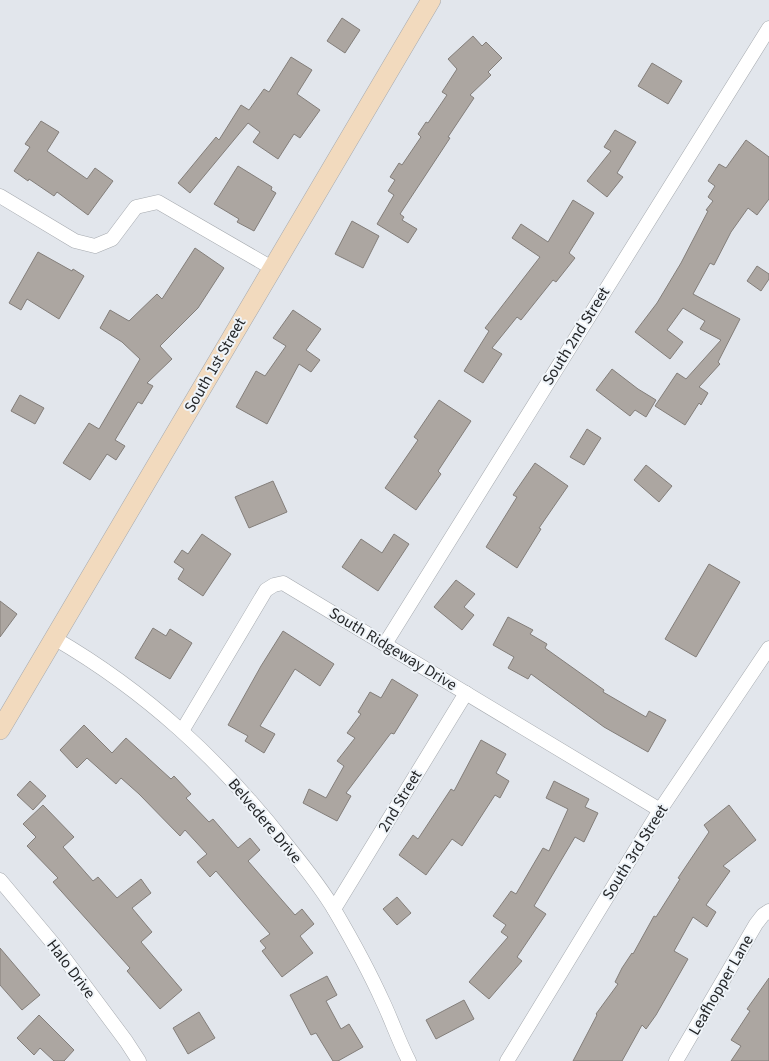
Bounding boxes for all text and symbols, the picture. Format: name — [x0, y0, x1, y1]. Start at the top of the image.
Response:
street label: South 2nd Street — [537, 282, 615, 389]
street label: South 1st Street — [179, 313, 251, 417]
street label: South Ridgeway Drive — [325, 602, 461, 696]
street label: 2nd Street — [373, 765, 427, 836]
street label: Belvedere Drive — [223, 774, 307, 868]
street label: South 3rd Street — [597, 800, 673, 904]
street label: Leafhopper Lane — [683, 931, 759, 1039]
street label: Halo Drive — [41, 935, 101, 1003]

